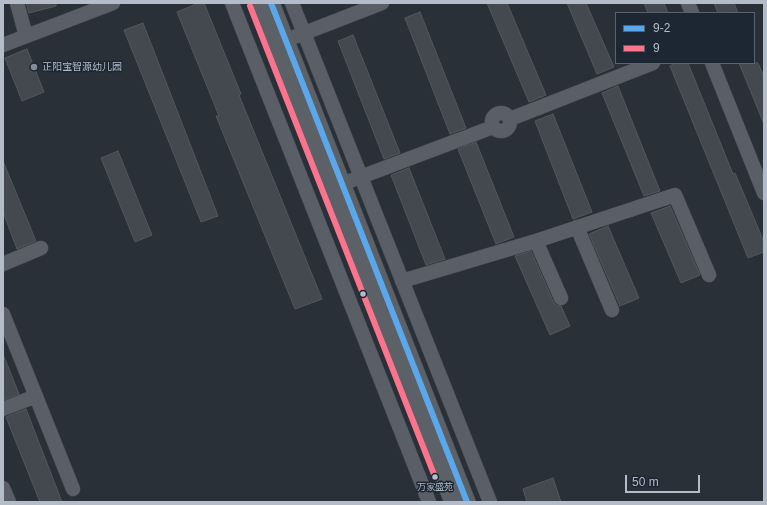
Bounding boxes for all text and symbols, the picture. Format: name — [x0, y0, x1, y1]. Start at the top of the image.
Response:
legend — [615, 12, 755, 64]
text: 9-2 — [653, 21, 670, 35]
text: 9 — [653, 41, 660, 55]
place label: 正阳宝智源幼儿园 — [42, 61, 122, 73]
marker: 正阳宝智源幼儿园 — [29, 62, 39, 72]
unlabelled marker — [358, 289, 368, 299]
scale bar — [627, 467, 702, 493]
marker: 万家盛苑 — [430, 472, 440, 482]
text: 50 m — [632, 475, 659, 489]
place label: 万家盛苑 — [417, 483, 453, 493]

